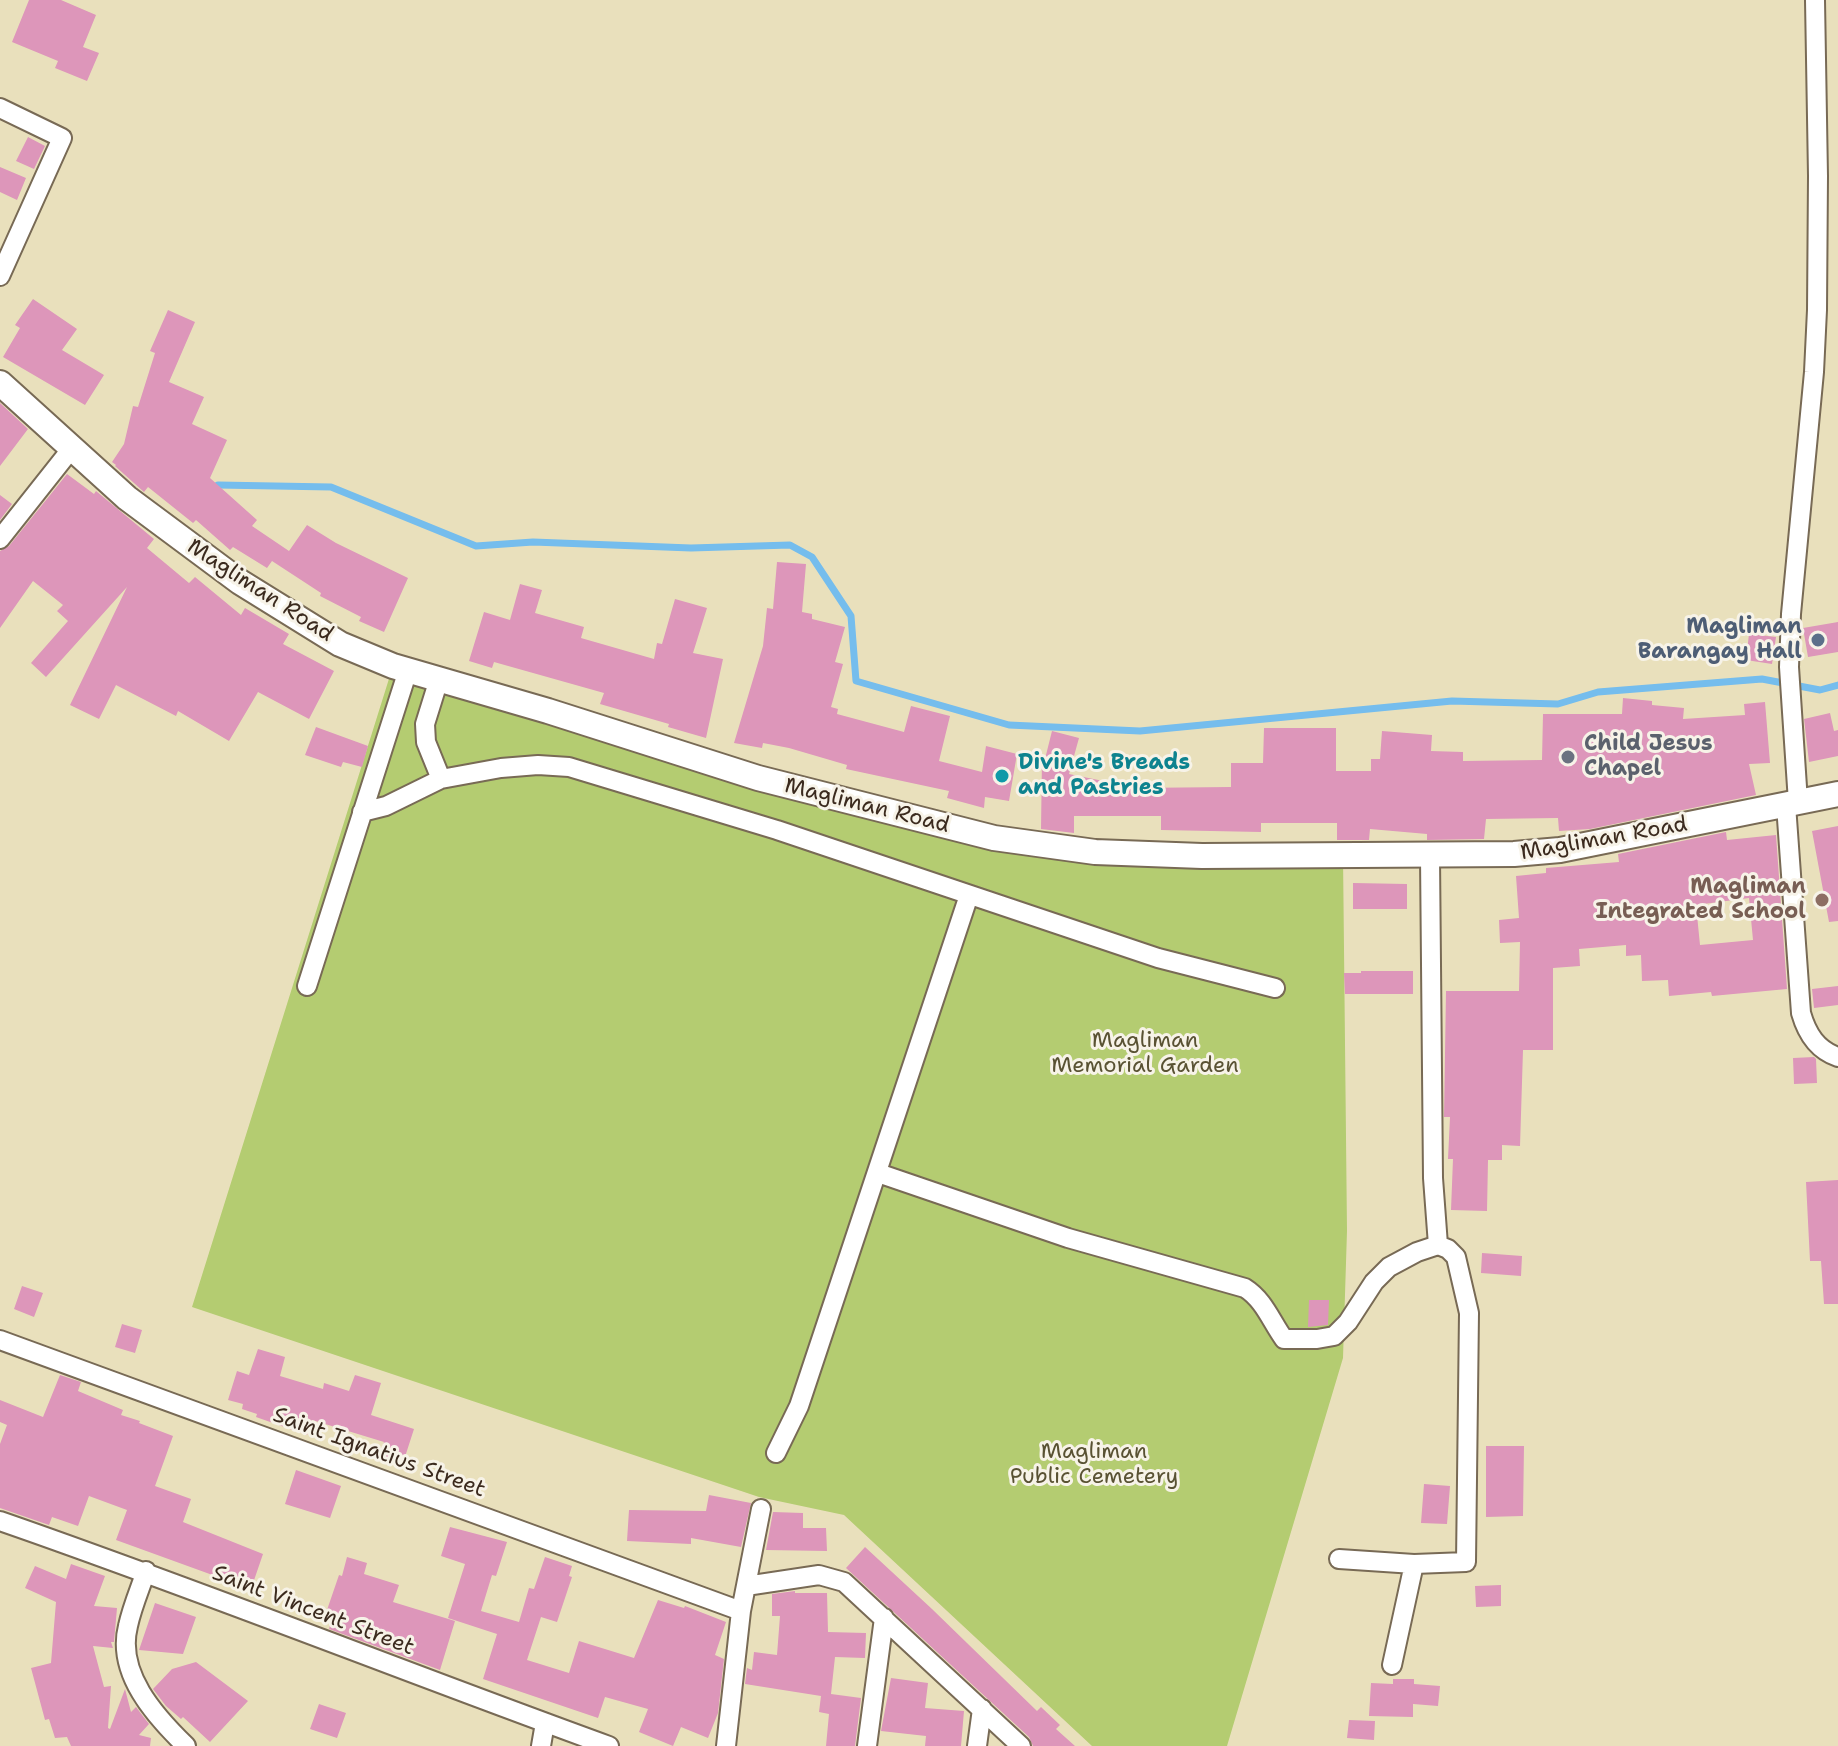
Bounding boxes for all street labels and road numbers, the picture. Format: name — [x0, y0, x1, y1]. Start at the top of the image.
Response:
street label: Magliman Road — [182, 534, 338, 648]
street label: Magliman Road — [782, 773, 952, 839]
street label: Magliman Road — [1518, 811, 1690, 867]
street label: Saint Ignatius Street — [269, 1402, 489, 1504]
street label: Saint Vincent Street — [208, 1560, 418, 1662]

